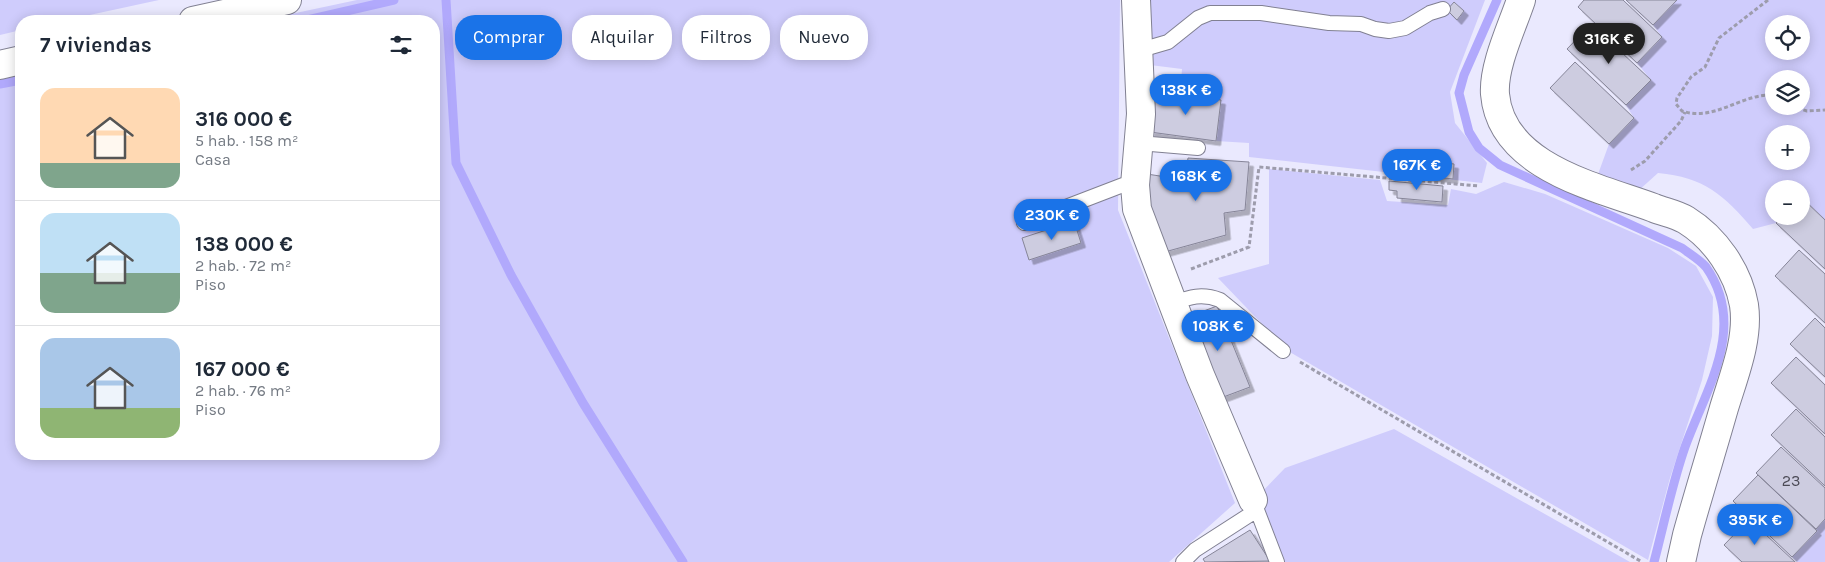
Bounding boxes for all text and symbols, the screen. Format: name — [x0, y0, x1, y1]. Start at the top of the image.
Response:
chip: Comprar — [455, 15, 562, 60]
chip: Alquilar — [572, 15, 672, 60]
chip: Filtros — [682, 15, 770, 60]
chip: Nuevo — [780, 15, 868, 60]
map controls — [1765, 15, 1810, 225]
button: locate — [1765, 15, 1810, 60]
pin: 316K € — [1568, 22, 1650, 65]
text: 316K € — [1584, 29, 1634, 48]
icon: filters — [387, 31, 415, 59]
text: 7 viviendas — [40, 33, 152, 57]
button: layers — [1765, 70, 1810, 115]
pin: 138K € — [1145, 74, 1227, 116]
text: 138K € — [1161, 80, 1211, 99]
text: 316 000 € — [195, 107, 292, 131]
icon: home — [80, 108, 140, 168]
button: + — [1765, 125, 1810, 170]
text: 5 hab. · 158 m² — [195, 131, 298, 150]
pin: 167K € — [1376, 148, 1458, 191]
text: Casa — [195, 150, 231, 169]
text: 167K € — [1393, 155, 1441, 174]
pin: 168K € — [1155, 160, 1237, 202]
text: 168K € — [1171, 166, 1221, 185]
button: − — [1765, 180, 1810, 225]
pin: 230K € — [1011, 198, 1093, 241]
text: 230K € — [1025, 205, 1079, 224]
text: 138 000 € — [195, 232, 293, 256]
icon: home — [80, 233, 140, 293]
text: 2 hab. · 72 m² — [195, 256, 291, 275]
text: Piso — [195, 275, 226, 294]
pin: 108K € — [1177, 310, 1259, 352]
text: 108K € — [1193, 316, 1243, 335]
text: 167 000 € — [195, 357, 289, 381]
icon: home — [80, 358, 140, 418]
text: 2 hab. · 76 m² — [195, 381, 291, 400]
text: Piso — [195, 400, 226, 419]
house number: 23 — [1782, 471, 1800, 490]
pin: 395K € — [1714, 504, 1796, 546]
text: 395K € — [1728, 510, 1782, 529]

